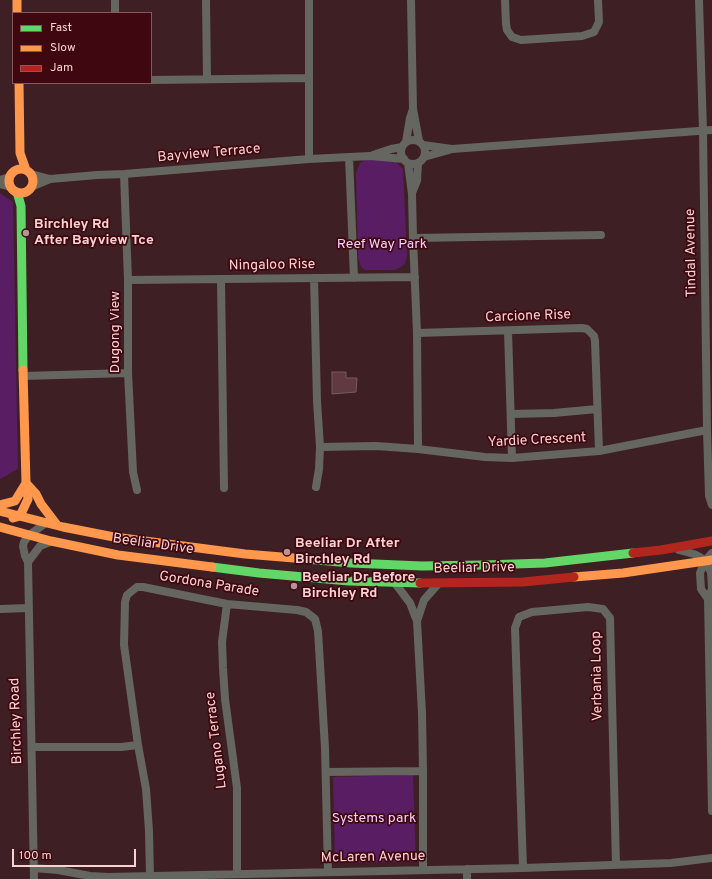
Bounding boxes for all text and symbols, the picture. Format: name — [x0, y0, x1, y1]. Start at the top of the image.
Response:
legend — [12, 12, 152, 84]
text: Fast — [50, 20, 72, 36]
text: Slow — [50, 40, 76, 56]
text: Jam — [50, 60, 73, 76]
street label: Bayview Terrace — [157, 141, 261, 167]
street label: Tindal Avenue — [683, 208, 701, 298]
place label: Birchley Rd After Bayview Tce — [34, 217, 154, 250]
marker: Birchley Rd After Bayview Tce — [21, 228, 31, 238]
park label: Reef Way Park — [337, 237, 427, 253]
street label: Ningaloo Rise — [229, 257, 315, 275]
street label: Dugong View — [108, 291, 124, 373]
street label: Carcione Rise — [485, 307, 571, 327]
street label: Yardie Crescent — [487, 430, 587, 452]
street label: Beeliar Drive — [112, 531, 194, 559]
place label: Beeliar Dr After Birchley Rd — [295, 536, 400, 568]
marker: Beeliar Dr After Birchley Rd — [282, 547, 292, 557]
street label: Beeliar Drive — [433, 560, 515, 578]
street label: Gordona Parade — [158, 569, 260, 601]
place label: Beeliar Dr Before Birchley Rd — [302, 570, 415, 602]
marker: Beeliar Dr Before Birchley Rd — [289, 581, 299, 591]
street label: Verbania Loop — [589, 631, 607, 721]
street label: Birchley Road — [7, 677, 27, 765]
street label: Lugano Terrace — [203, 690, 231, 790]
park label: Systems park — [332, 811, 416, 827]
scale bar — [14, 841, 138, 867]
text: 100 m — [19, 848, 52, 864]
street label: McLaren Avenue — [321, 849, 425, 867]

